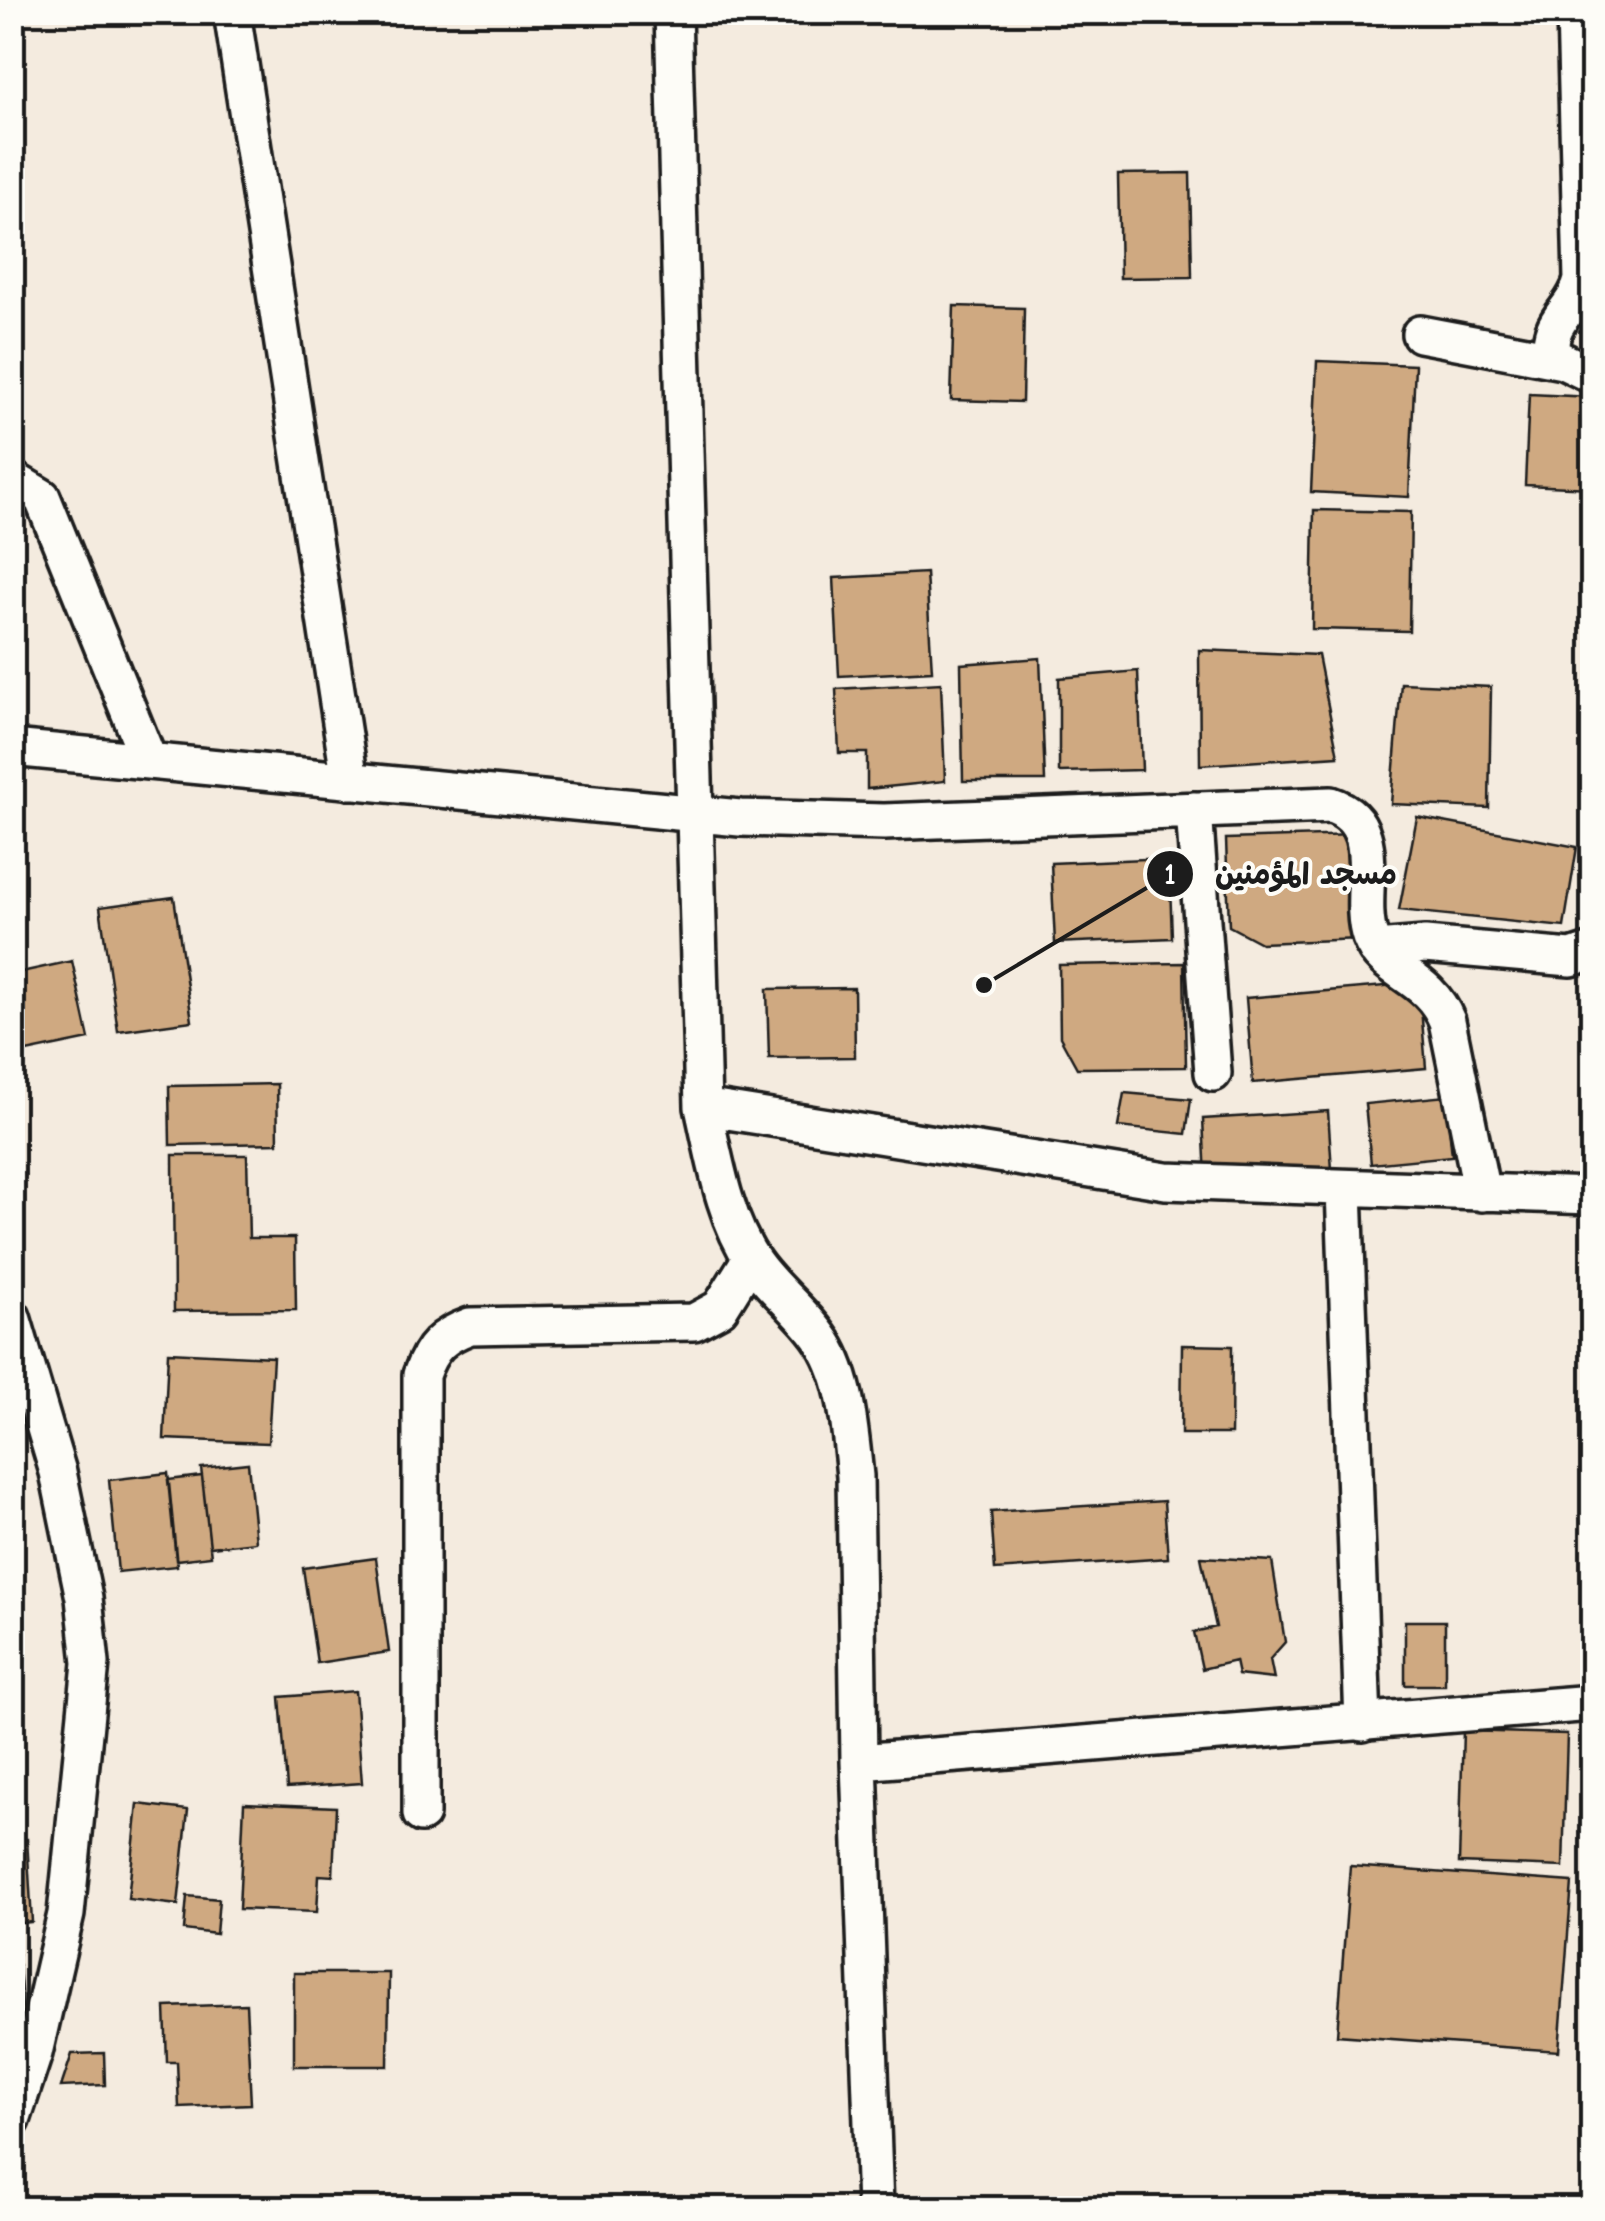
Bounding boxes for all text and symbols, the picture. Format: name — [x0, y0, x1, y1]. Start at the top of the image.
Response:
callout: مسجد المؤمنين — [1145, 844, 1417, 904]
text: 1 — [1164, 857, 1176, 892]
text: مسجد المؤمنين — [1215, 857, 1397, 893]

